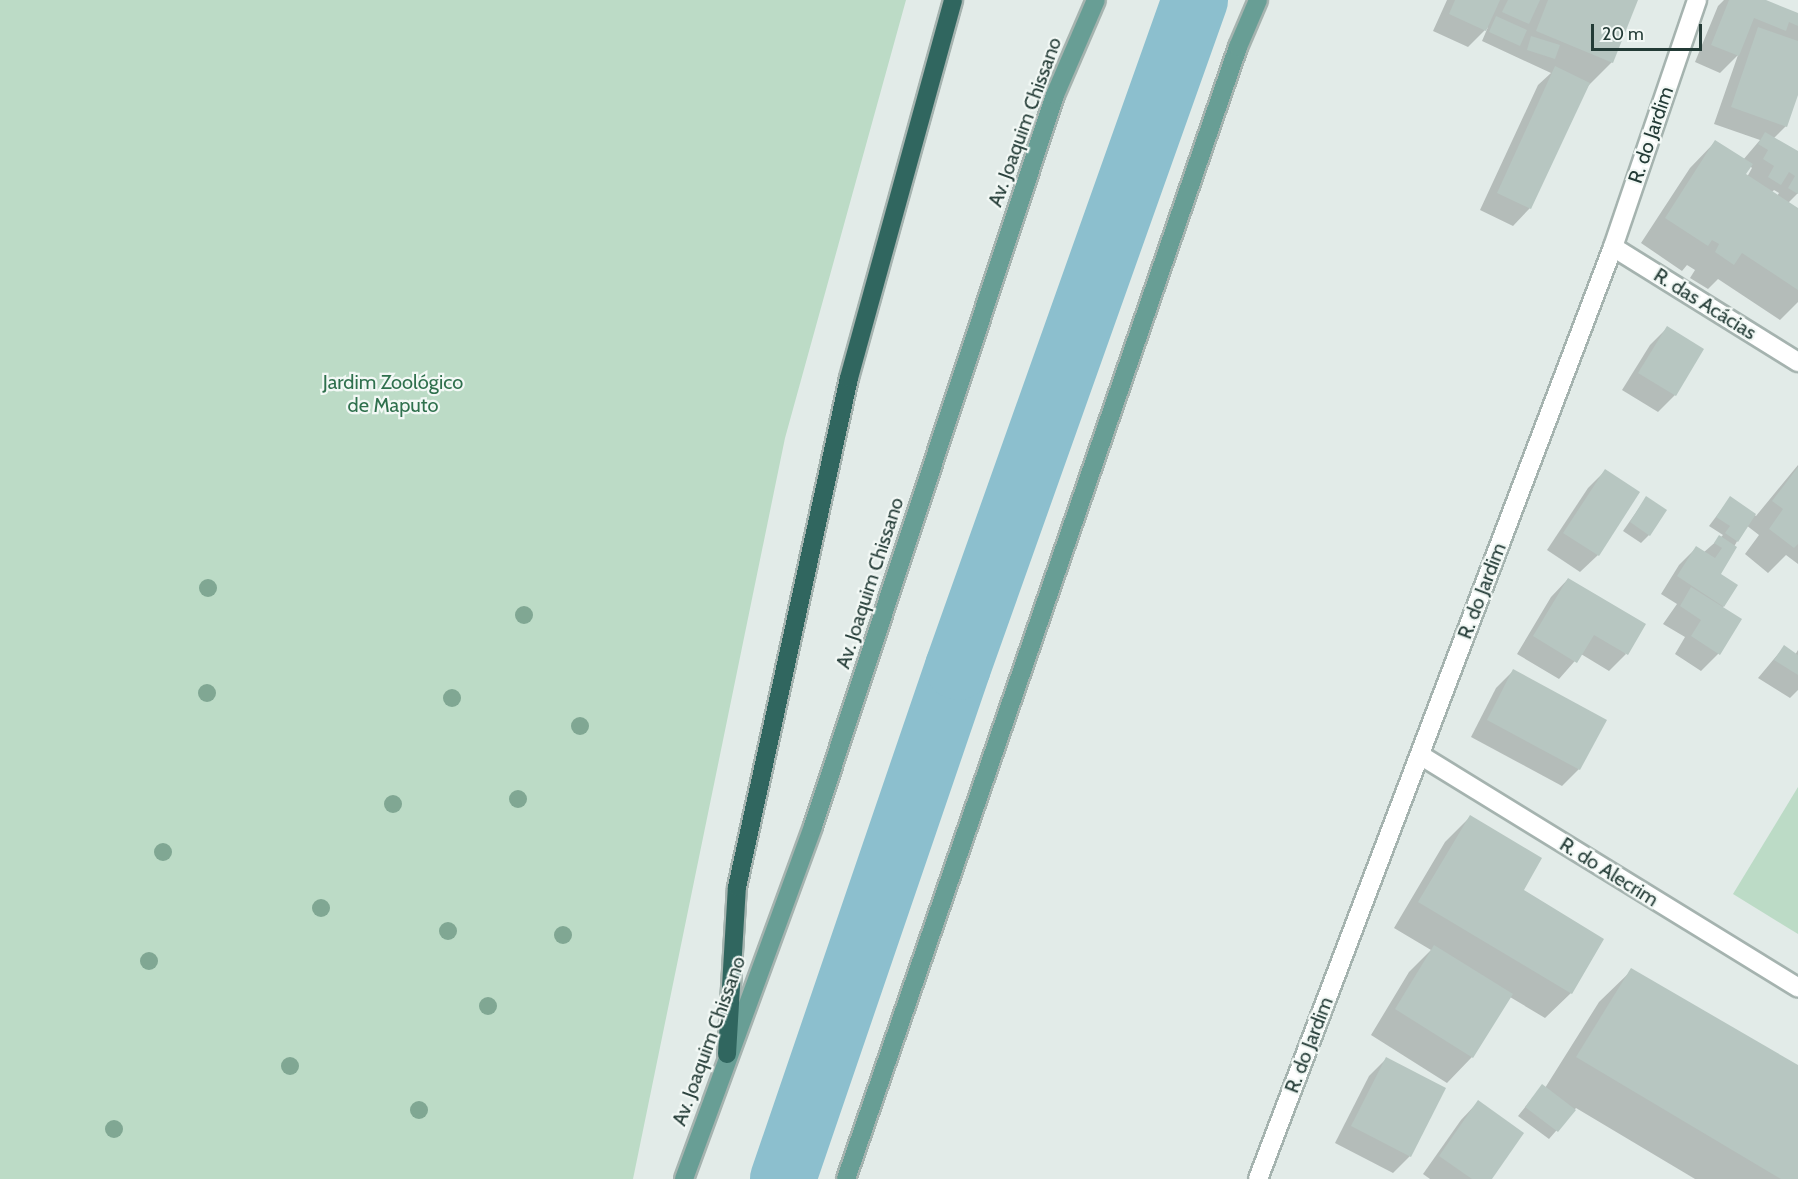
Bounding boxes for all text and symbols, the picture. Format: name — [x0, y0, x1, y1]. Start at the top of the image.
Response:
scale bar — [1594, 12, 1705, 50]
text: 20 m — [1602, 23, 1644, 45]
street label: Av. Joaquim Chissano — [983, 34, 1067, 210]
street label: R. do Jardim — [1623, 83, 1679, 187]
street label: R. das Acácias — [1649, 263, 1761, 345]
park label: Jardim Zoológico de Maputo — [323, 370, 463, 417]
street label: Av. Joaquim Chissano — [831, 494, 909, 672]
street label: R. do Jardim — [1453, 540, 1511, 642]
street label: R. do Alecrim — [1555, 832, 1663, 912]
street label: Av. Joaquim Chissano — [667, 953, 751, 1129]
street label: R. do Jardim — [1280, 994, 1338, 1096]

